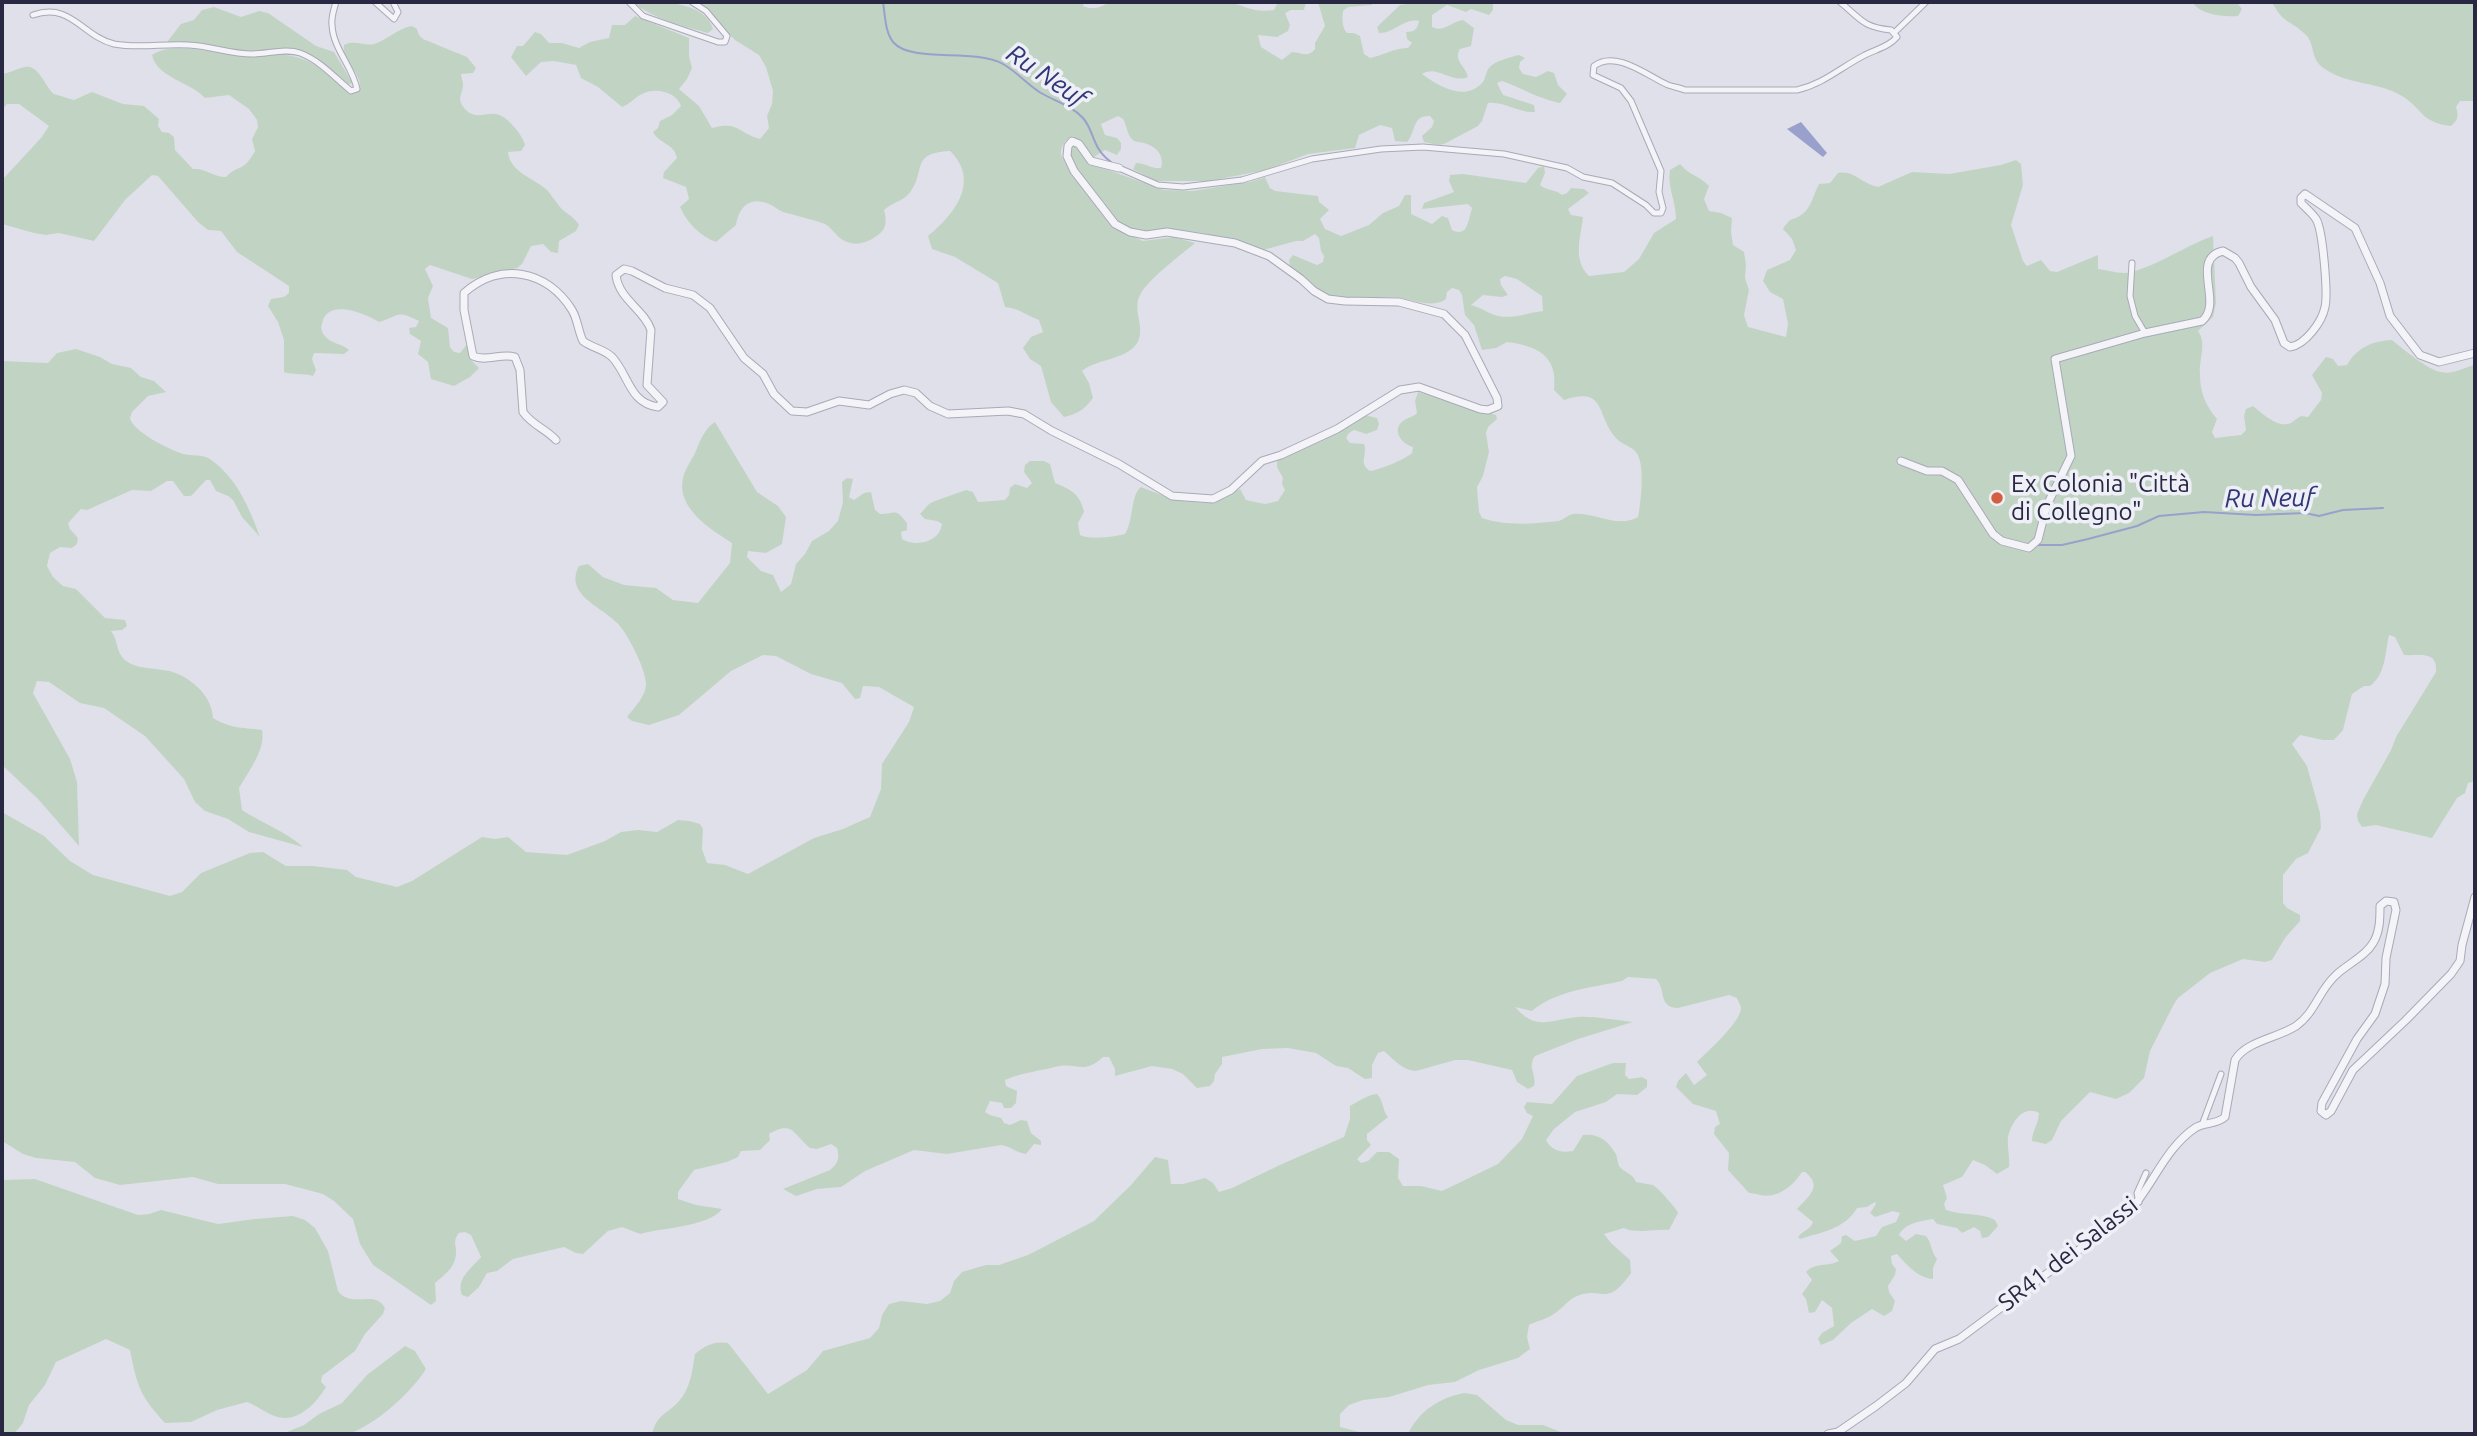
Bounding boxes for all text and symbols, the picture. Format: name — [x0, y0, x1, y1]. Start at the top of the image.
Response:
water label: Ru Neuf — [1001, 38, 1093, 114]
place label: Ex Colonia "Città di Collegno" — [2011, 470, 2190, 526]
water label: Ru Neuf — [2224, 482, 2316, 514]
marker: Ex Colonia "Città di Collegno" — [1989, 490, 2005, 506]
street label: SR41 dei Salassi — [1993, 1191, 2143, 1317]

